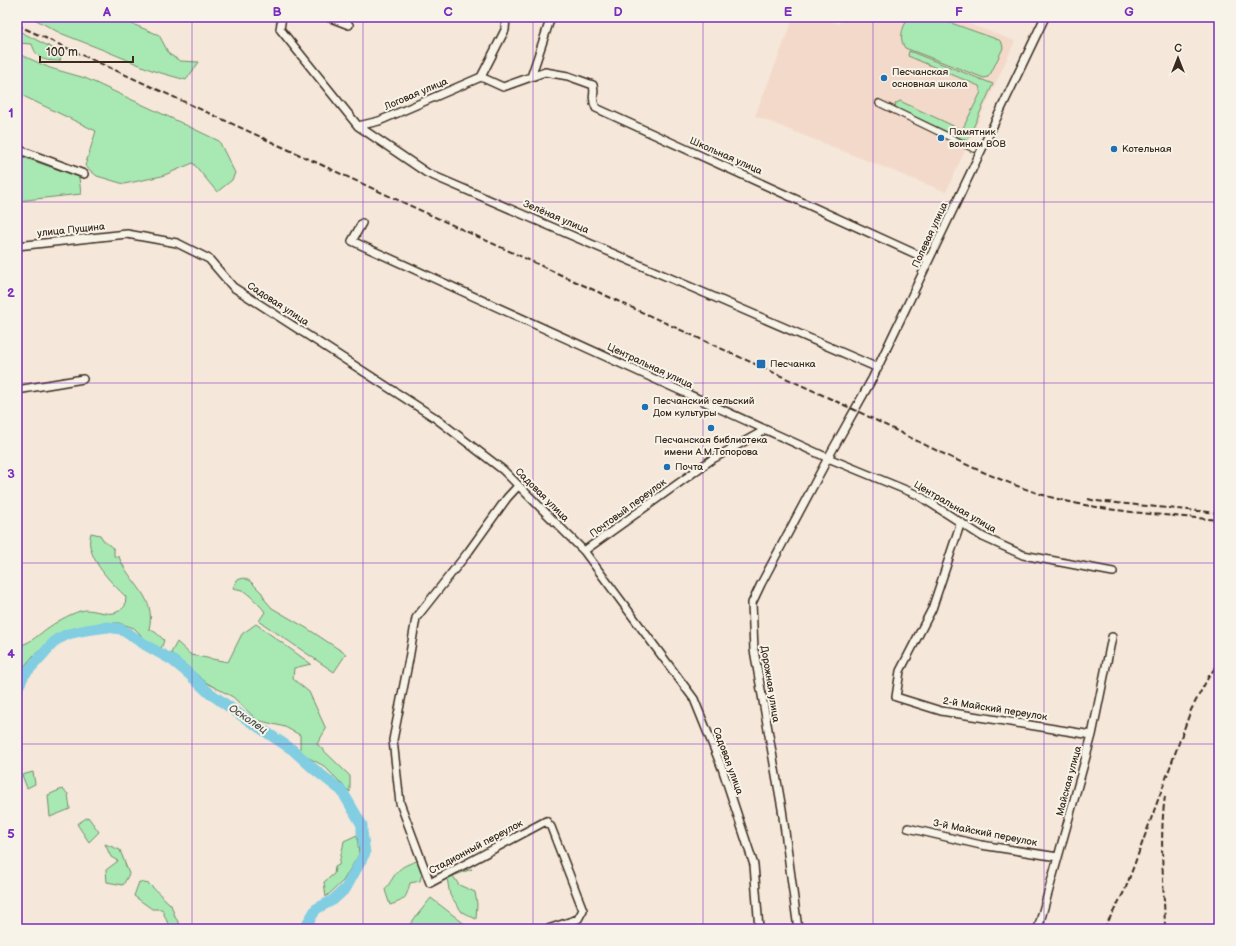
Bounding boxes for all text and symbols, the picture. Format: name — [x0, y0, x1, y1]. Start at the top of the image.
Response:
text: A — [102, 4, 111, 20]
text: B — [272, 4, 282, 20]
text: C — [443, 4, 453, 20]
text: D — [613, 4, 623, 20]
text: E — [784, 4, 793, 20]
text: F — [955, 4, 963, 20]
text: G — [1124, 4, 1134, 20]
scale bar — [40, 38, 133, 64]
north arrow — [1158, 38, 1198, 78]
text: С — [1174, 42, 1182, 55]
text: 100 m — [46, 45, 78, 60]
place label: Песчанская основная школа — [892, 66, 968, 90]
marker: Песчанская основная школа — [879, 73, 889, 83]
street label: Логовая улица — [382, 75, 449, 113]
text: 1 — [8, 105, 14, 121]
place label: Памятник воинам ВОВ — [949, 126, 1006, 150]
marker: Памятник воинам ВОВ — [936, 133, 946, 143]
street label: Школьная улица — [688, 135, 764, 177]
place label: Котельная — [1122, 143, 1172, 155]
marker: Котельная — [1109, 144, 1119, 154]
street label: Зелёная улица — [521, 198, 591, 236]
street label: Полевая улица — [910, 200, 950, 270]
street label: улица Пущина — [37, 220, 105, 240]
street label: Садовая улица — [245, 280, 311, 328]
text: 2 — [7, 285, 15, 301]
street label: Центральная улица — [605, 341, 695, 391]
marker: Песчанка — [755, 358, 767, 370]
place label: Песчанка — [770, 358, 816, 370]
place label: Песчанский сельский Дом культуры — [653, 395, 755, 419]
marker: Песчанский сельский Дом культуры — [640, 402, 650, 412]
marker: Песчанская библиотека имени А.М.Топорова — [706, 423, 716, 433]
place label: Песчанская библиотека имени А.М.Топорова — [654, 434, 768, 458]
place label: Почта — [675, 461, 703, 473]
marker: Почта — [662, 462, 672, 472]
text: 3 — [7, 466, 15, 482]
street label: Садовая улица — [513, 466, 571, 524]
street label: Почтовый переулок — [587, 476, 669, 540]
street label: Центральная улица — [912, 478, 998, 536]
street label: Дорожная улица — [758, 645, 782, 723]
text: 4 — [7, 646, 15, 662]
street label: 2-й Майский переулок — [942, 695, 1049, 723]
water label: Осколец — [226, 701, 270, 737]
street label: Садовая улица — [710, 726, 746, 797]
street label: Майская улица — [1054, 745, 1084, 817]
street label: Стадионный переулок — [427, 817, 525, 877]
street label: 3-й Майский переулок — [932, 817, 1039, 849]
text: 5 — [7, 826, 15, 842]

